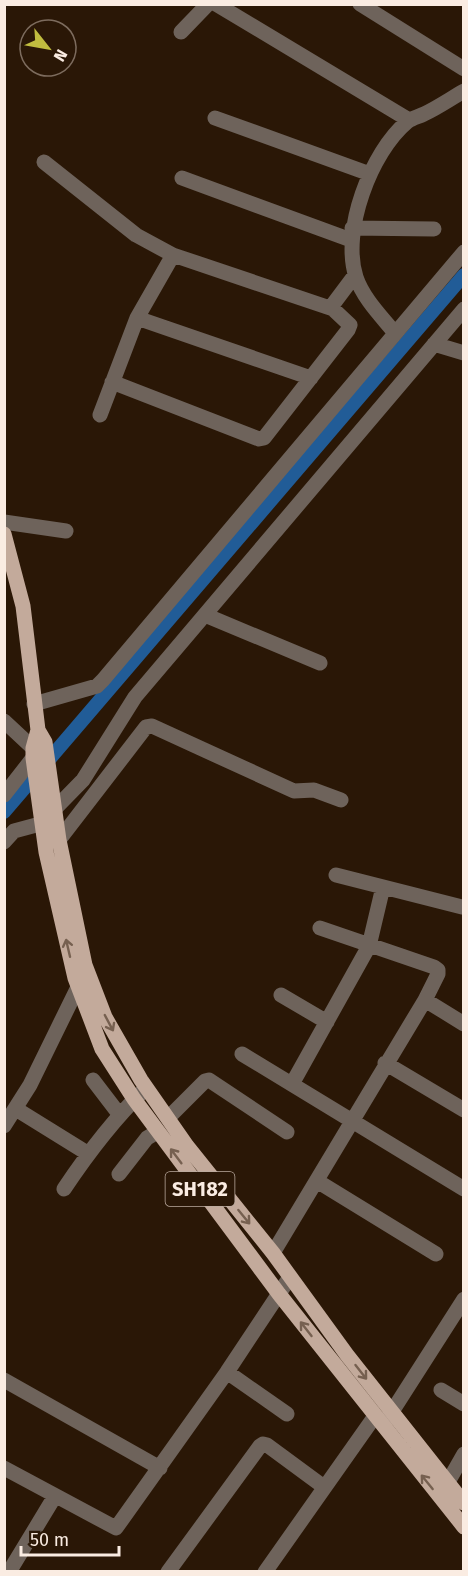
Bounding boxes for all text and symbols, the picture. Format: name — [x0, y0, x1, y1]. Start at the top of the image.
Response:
north arrow — [18, 18, 78, 78]
text: N — [50, 46, 71, 65]
one-way arrow — [61, 939, 73, 958]
one-way arrow — [104, 1013, 115, 1031]
one-way arrow — [170, 1149, 182, 1165]
road number: SH182 — [166, 1172, 234, 1206]
one-way arrow — [237, 1209, 250, 1225]
one-way arrow — [300, 1321, 313, 1337]
one-way arrow — [355, 1364, 368, 1380]
one-way arrow — [421, 1474, 434, 1490]
scale bar — [21, 1519, 118, 1557]
text: 50 m — [30, 1529, 69, 1551]

